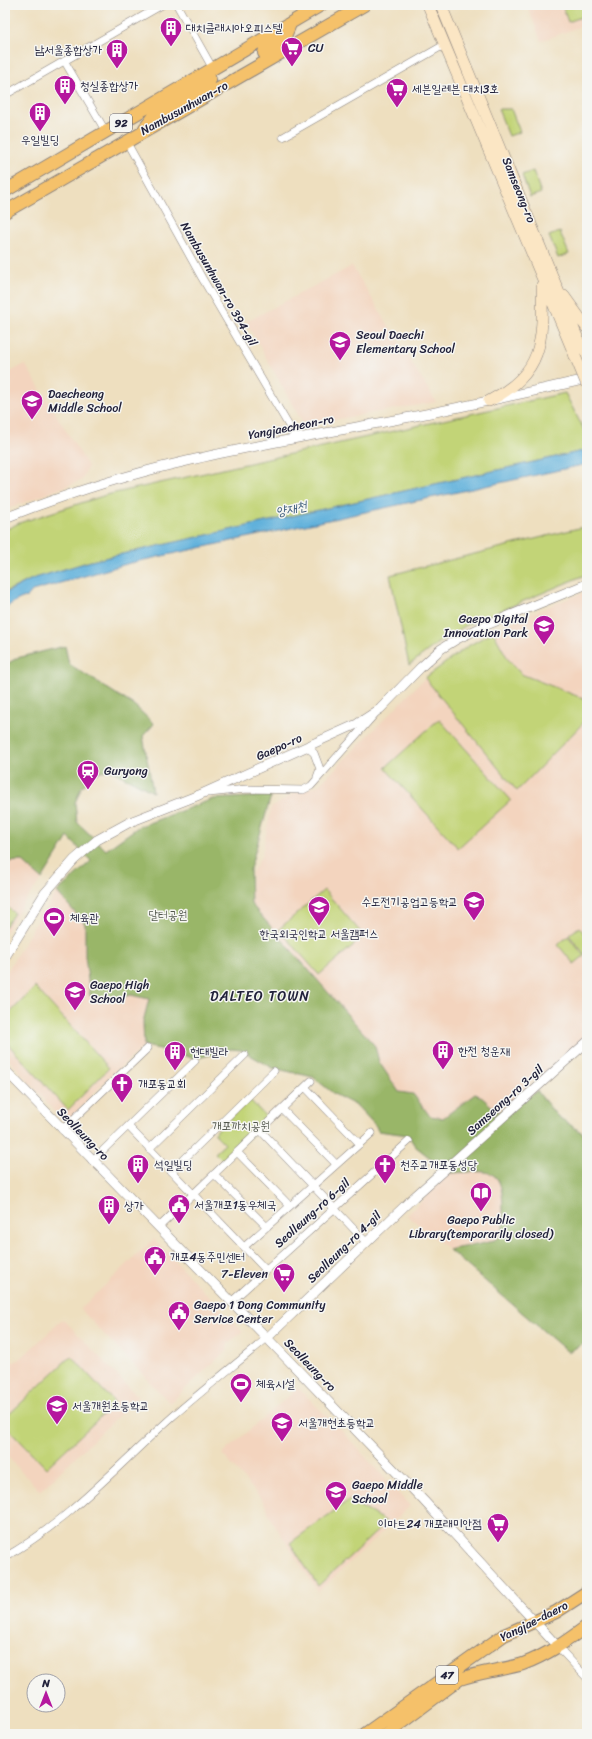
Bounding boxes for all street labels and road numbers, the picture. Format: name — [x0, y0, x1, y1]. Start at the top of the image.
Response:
street label: Nambusunhwan-ro — [136, 75, 232, 141]
road number: 92 — [110, 114, 132, 132]
street label: Samseong-ro — [496, 154, 542, 226]
street label: Nambusunhwan-ro 394-gil — [174, 218, 264, 351]
street label: Yangjaecheon-ro — [246, 408, 336, 446]
street label: Gaepo-ro — [252, 727, 306, 767]
street label: Samseong-ro 3-gil — [461, 1059, 549, 1141]
street label: Seolleung-ro — [51, 1102, 115, 1166]
street label: Seolleung-ro 6-gil — [269, 1172, 356, 1253]
street label: Seolleung-ro 4-gil — [301, 1205, 387, 1289]
street label: Seolleung-ro — [278, 1333, 342, 1397]
street label: Yangjae-daero — [496, 1594, 572, 1648]
road number: 47 — [436, 1666, 458, 1684]

